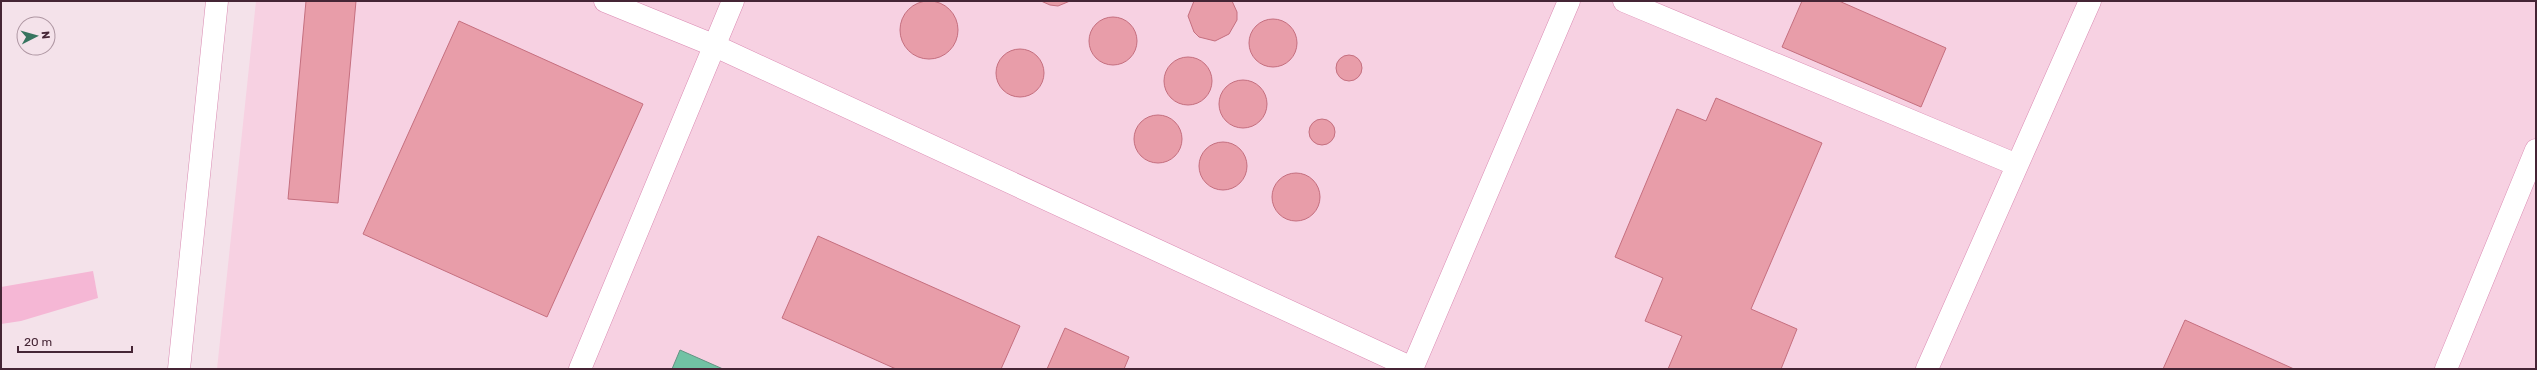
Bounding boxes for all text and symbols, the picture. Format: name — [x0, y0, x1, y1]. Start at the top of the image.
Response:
north arrow — [16, 16, 56, 56]
text: N — [39, 30, 52, 40]
scale bar — [18, 328, 132, 354]
text: 20 m — [24, 335, 52, 349]

